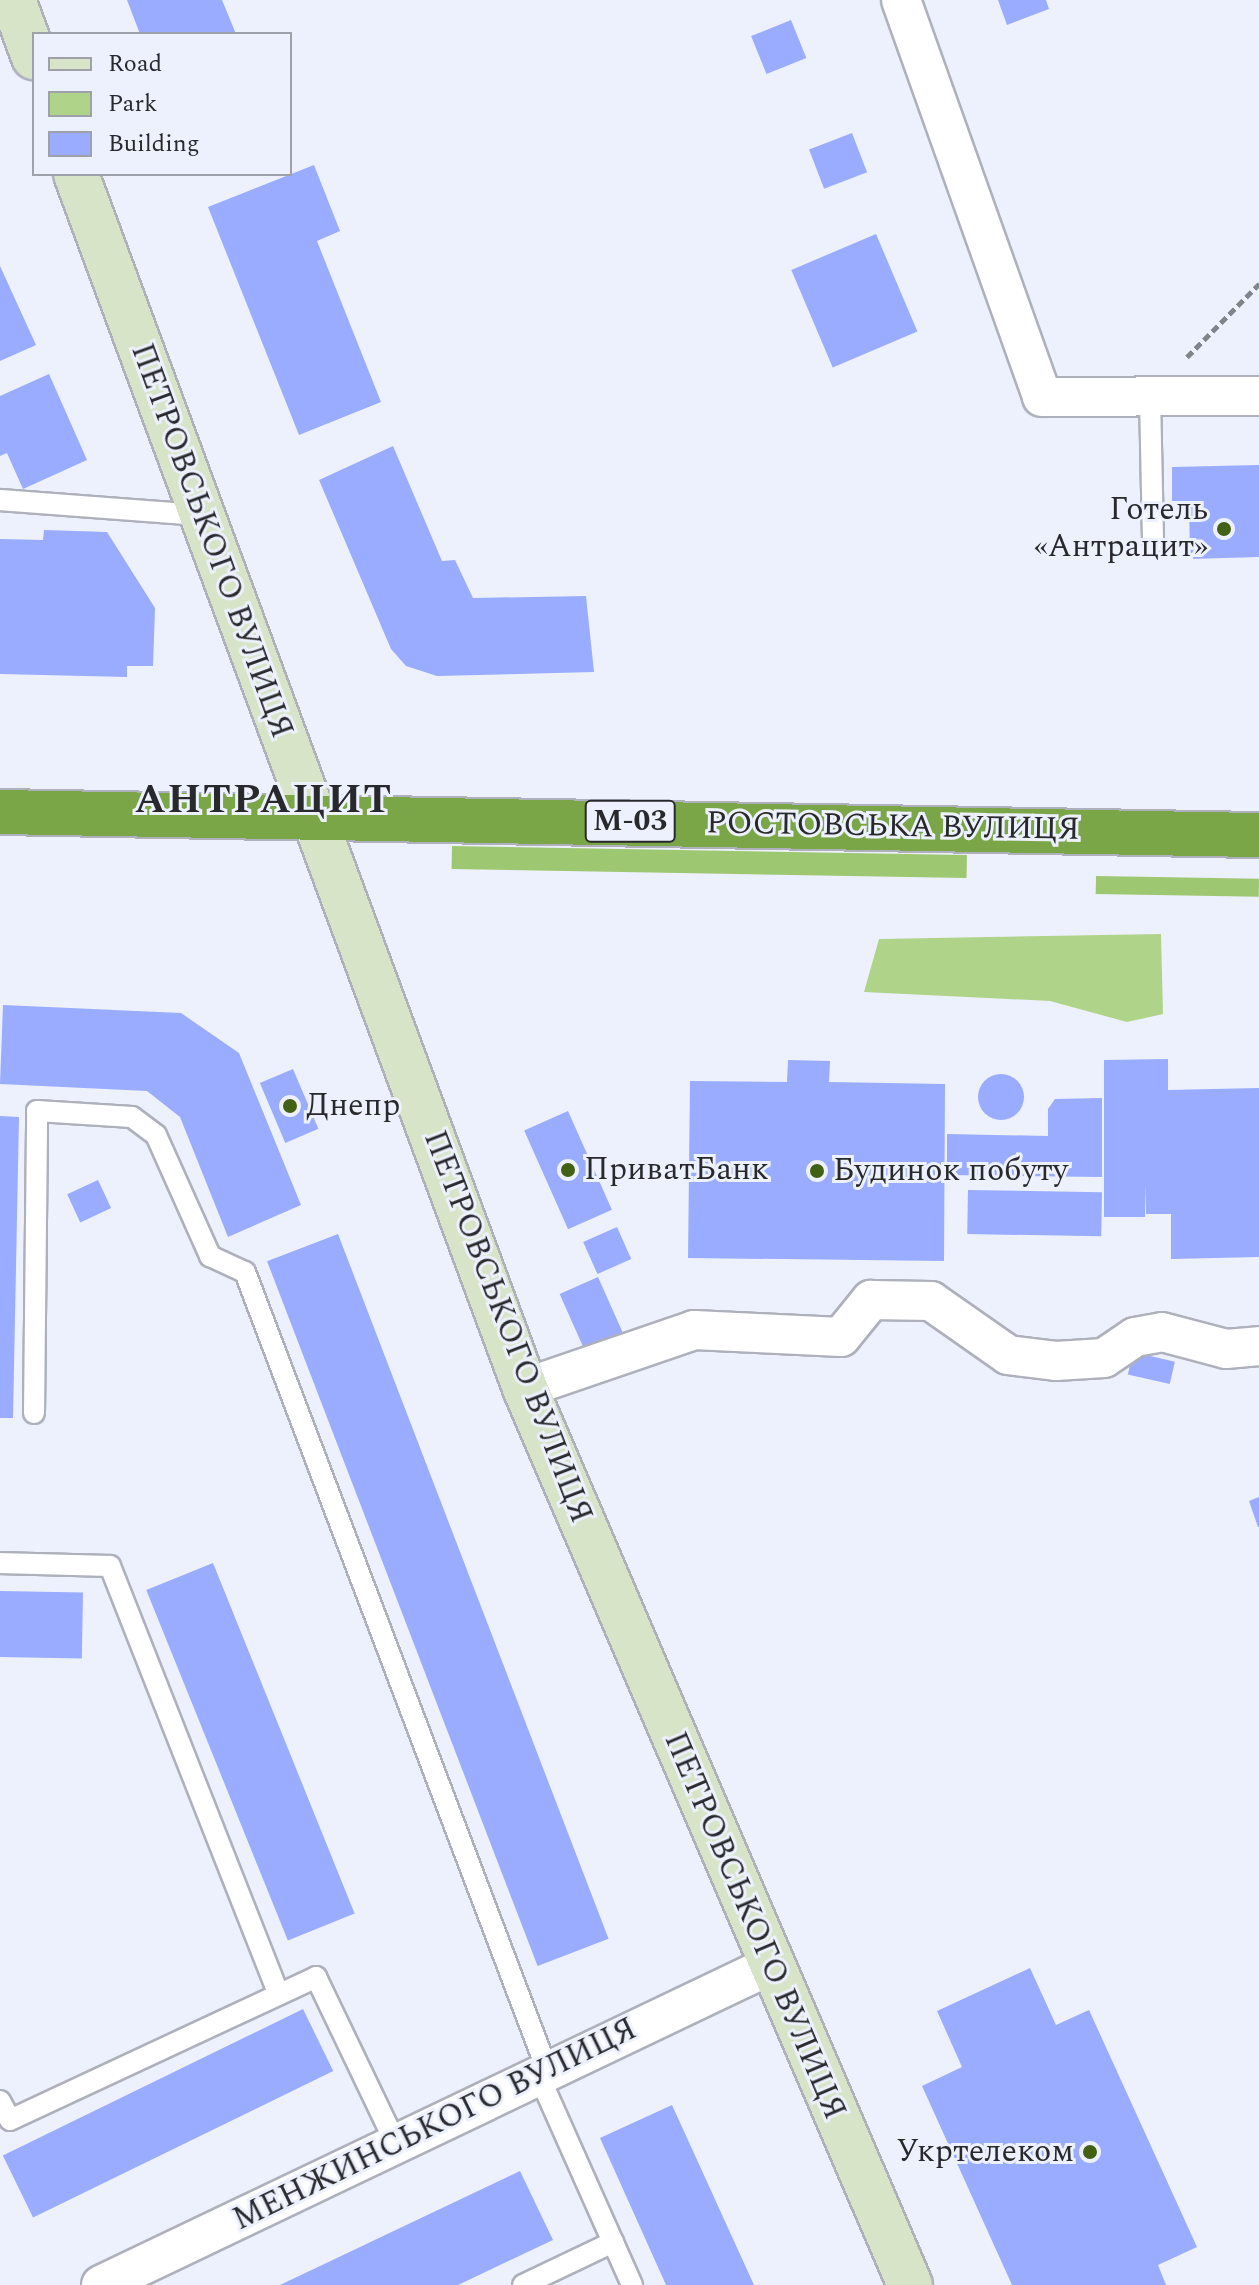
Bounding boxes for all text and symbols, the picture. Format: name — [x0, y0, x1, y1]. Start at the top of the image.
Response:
legend — [32, 32, 292, 176]
text: Road — [108, 46, 162, 82]
text: Park — [108, 86, 158, 122]
text: Building — [108, 126, 200, 162]
street label: ПЕТРОВСЬКОГО ВУЛИЦЯ — [122, 338, 300, 744]
place label: Готель «Антрацит» — [1034, 492, 1208, 567]
marker: Готель «Антрацит» — [1215, 520, 1233, 538]
district label: АНТРАЦИТ — [135, 777, 393, 825]
road number: М-03 — [584, 795, 676, 847]
street label: РОСТОВСЬКА ВУЛИЦЯ — [706, 805, 1080, 849]
place label: Днепр — [306, 1087, 400, 1125]
marker: Днепр — [281, 1097, 299, 1115]
street label: ПЕТРОВСЬКОГО ВУЛИЦЯ — [414, 1125, 600, 1529]
place label: ПриватБанк — [584, 1151, 769, 1189]
place label: Будинок побуту — [833, 1152, 1068, 1190]
marker: ПриватБанк — [559, 1161, 577, 1179]
marker: Будинок побуту — [808, 1162, 826, 1180]
street label: ПЕТРОВСЬКОГО ВУЛИЦЯ — [655, 1726, 853, 2126]
street label: МЕНЖИНСЬКОГО ВУЛИЦЯ — [227, 2010, 643, 2240]
place label: Укртелеком — [896, 2133, 1074, 2171]
marker: Укртелеком — [1081, 2143, 1099, 2161]

